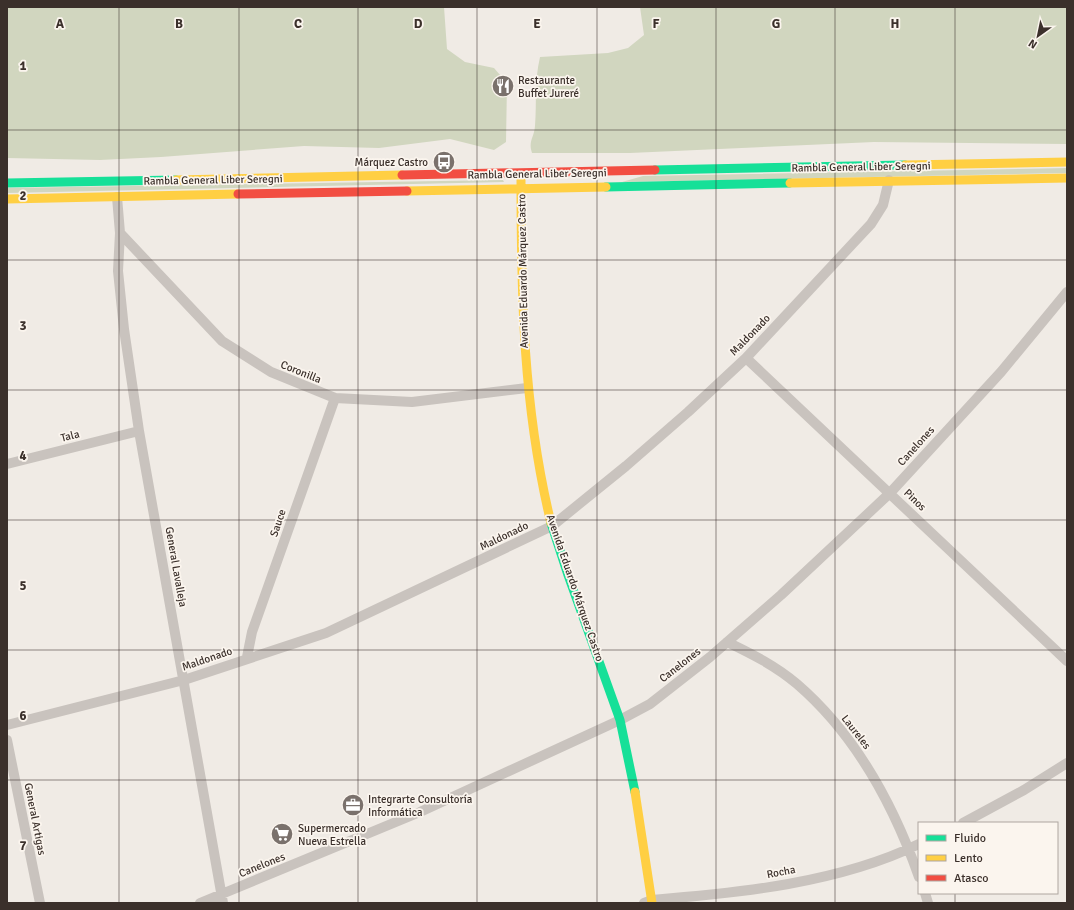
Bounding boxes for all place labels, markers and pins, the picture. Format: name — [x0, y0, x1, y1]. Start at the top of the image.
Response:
restaurant icon: Restaurante Buffet Jureré — [490, 73, 516, 99]
place label: Restaurante Buffet Jureré — [518, 74, 579, 100]
bus stop icon: Márquez Castro — [431, 149, 457, 175]
place label: Márquez Castro — [355, 156, 428, 169]
office icon: Integrarte Consultoría Informática — [340, 792, 366, 818]
place label: Integrarte Consultoría Informática — [368, 793, 473, 819]
supermarket icon: Supermercado Nueva Estrella — [269, 821, 295, 847]
place label: Supermercado Nueva Estrella — [298, 822, 366, 848]

